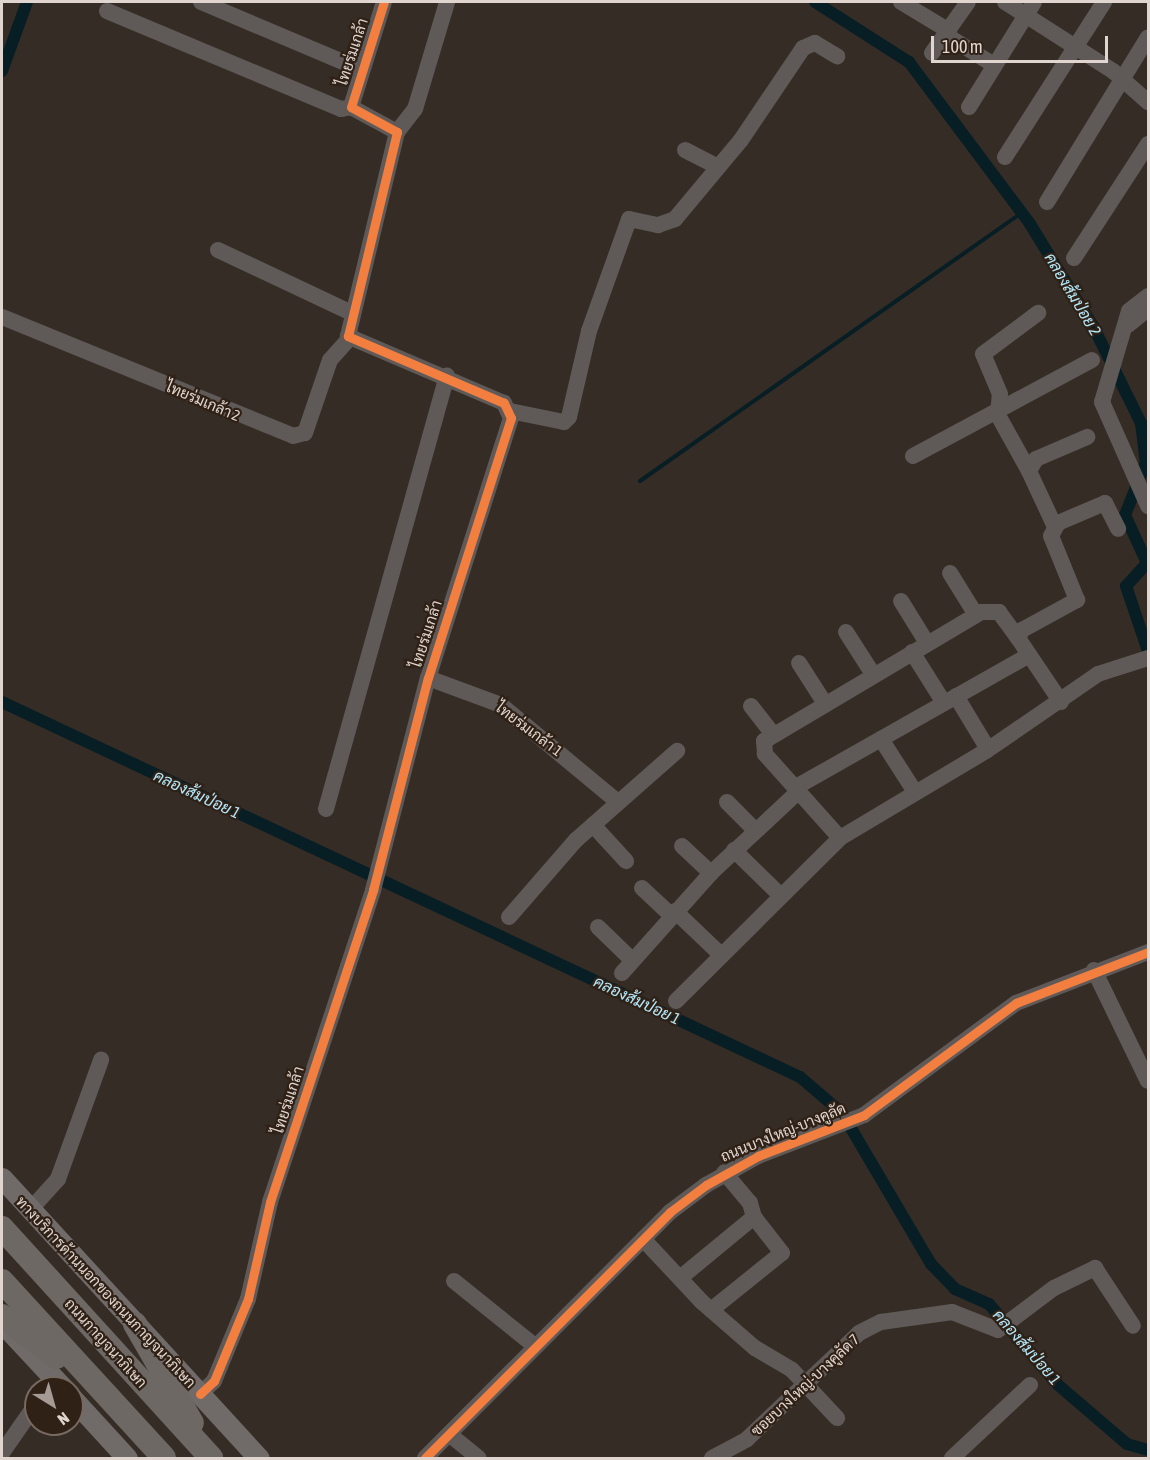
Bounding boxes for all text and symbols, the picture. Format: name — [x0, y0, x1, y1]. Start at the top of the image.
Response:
street label: ไทยร่มเกล้า — [333, 16, 371, 88]
scale bar — [934, 24, 1111, 62]
text: 100 m — [942, 36, 983, 57]
water label: คลองส้มป่อย 2 — [1041, 249, 1105, 339]
street label: ไทยร่มเกล้า 2 — [163, 377, 243, 425]
street label: ไทยร่มเกล้า — [407, 598, 445, 670]
street label: ไทยร่มเกล้า 1 — [492, 698, 566, 760]
water label: คลองส้มป่อย 1 — [151, 766, 243, 822]
water label: คลองส้มป่อย 1 — [591, 972, 683, 1028]
street label: ไทยร่มเกล้า — [269, 1064, 307, 1136]
street label: ถนนบางใหญ่-บางคูลัด — [718, 1099, 848, 1165]
street label: ทางบริการด้านนอกของถนนกาญจนาภิเษก — [12, 1192, 200, 1392]
street label: ถนนกาญจนาภิเษก — [61, 1295, 151, 1391]
water label: คลองส้มป่อย 1 — [989, 1305, 1065, 1389]
street label: ซอยบางใหญ่-บางคูลัด 7 — [747, 1330, 863, 1440]
north arrow — [24, 1376, 84, 1436]
text: N — [54, 1409, 73, 1429]

